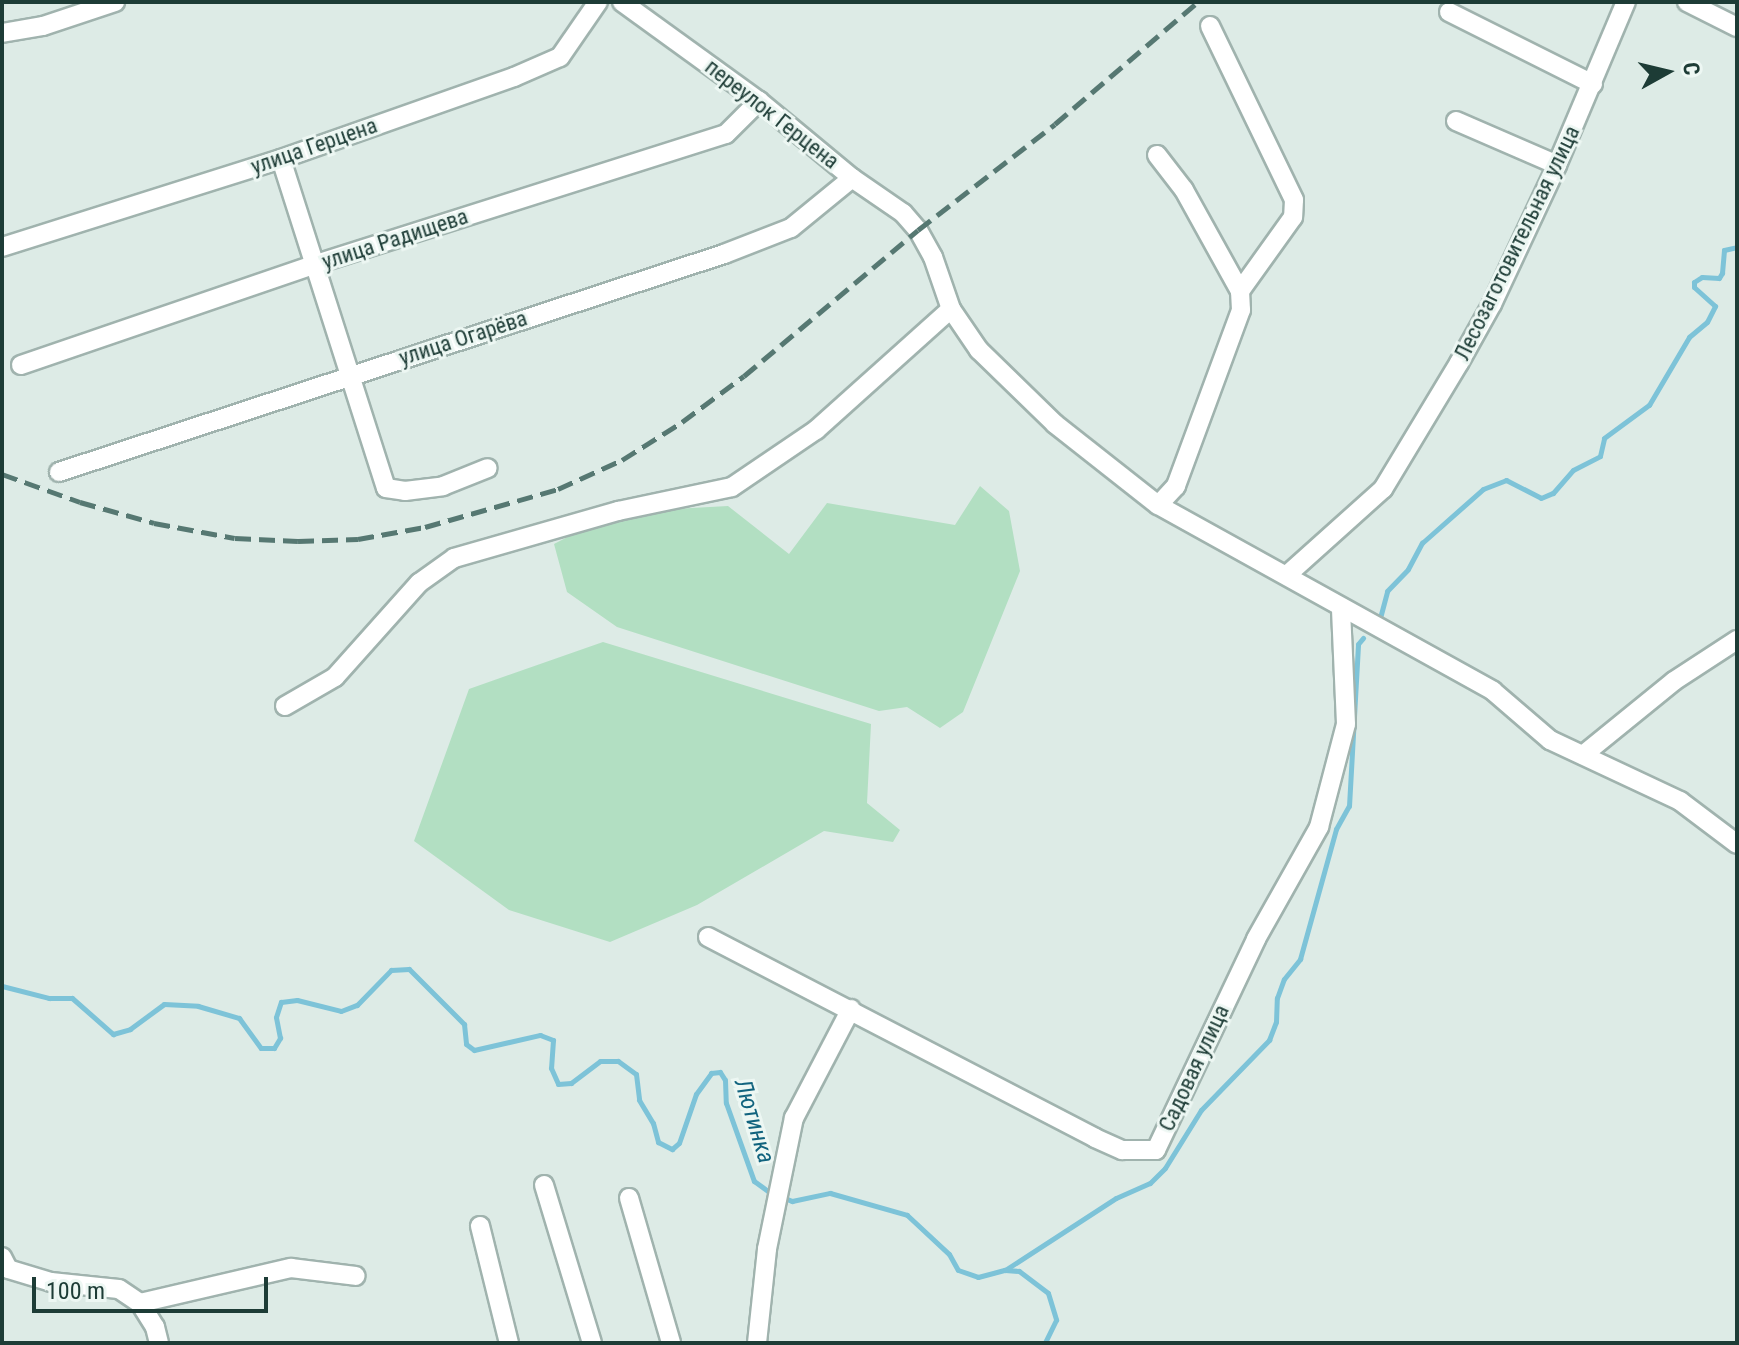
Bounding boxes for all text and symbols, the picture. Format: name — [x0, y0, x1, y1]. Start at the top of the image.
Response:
north arrow — [1627, 32, 1707, 112]
street label: переулок Герцена — [700, 54, 844, 174]
text: С — [1678, 61, 1705, 77]
street label: улица Герцена — [247, 112, 381, 180]
street label: Лесозаготовительная улица — [1449, 121, 1585, 365]
street label: улица Радищева — [319, 203, 471, 275]
street label: улица Огарёва — [396, 305, 530, 371]
street label: Садовая улица — [1153, 1001, 1235, 1135]
water label: Лютинка — [728, 1075, 780, 1167]
scale bar — [36, 1261, 272, 1311]
text: 100 m — [46, 1277, 105, 1305]

